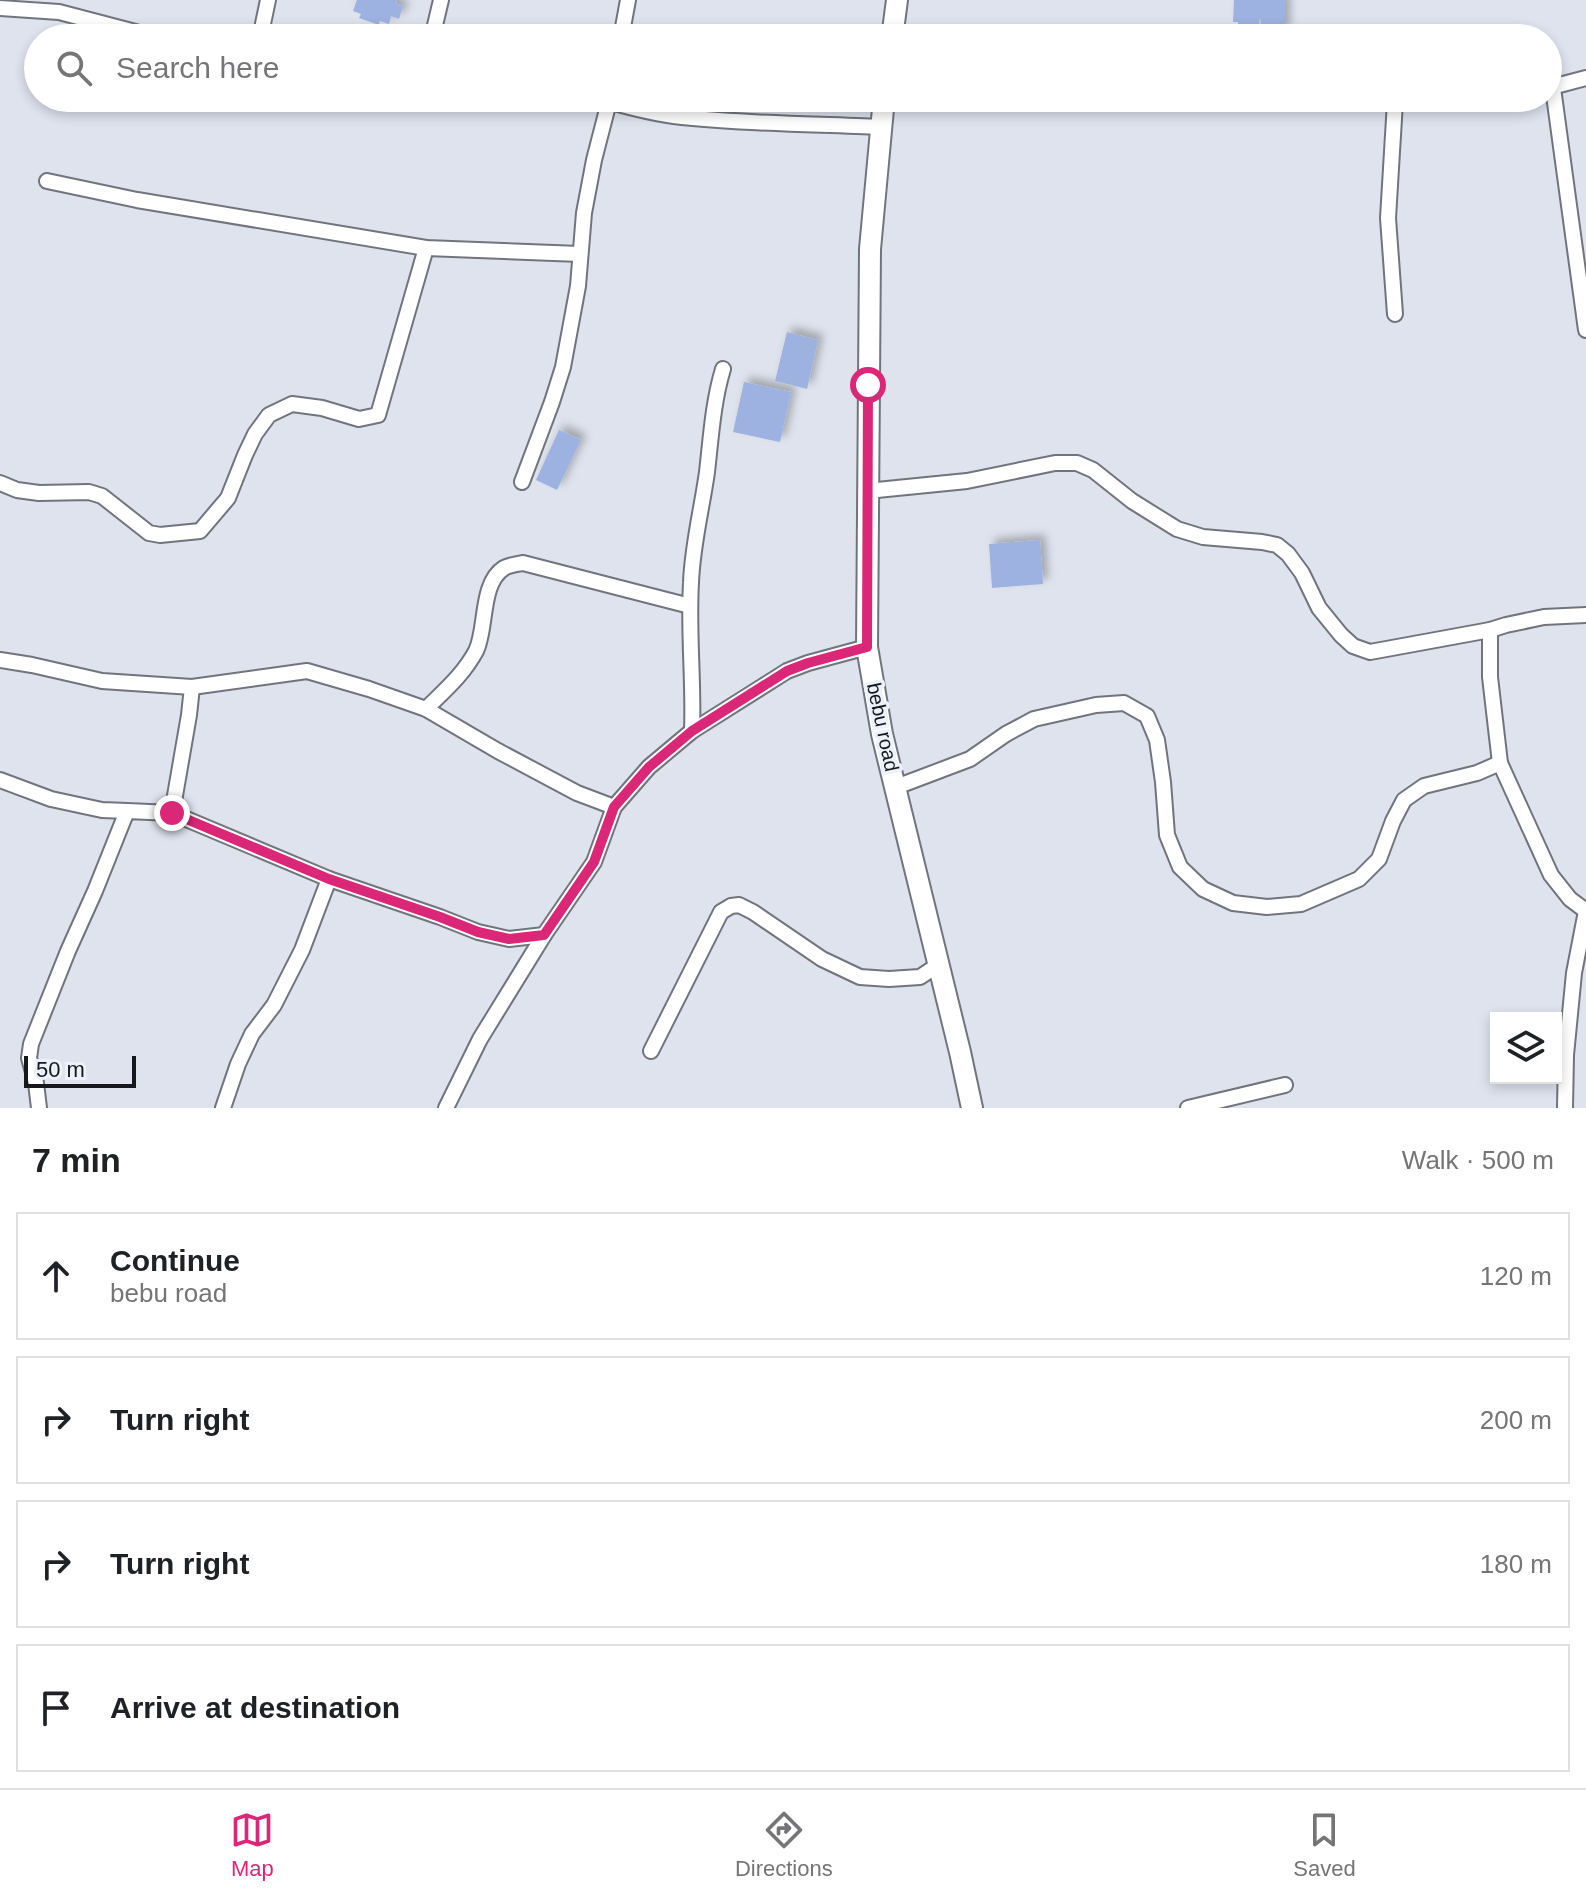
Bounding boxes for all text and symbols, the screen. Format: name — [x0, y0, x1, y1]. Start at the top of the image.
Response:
search box — [24, 24, 1562, 112]
icon: search — [52, 46, 96, 90]
text: Search here — [116, 51, 279, 84]
route start — [850, 367, 886, 403]
street label: bebu road — [863, 681, 903, 773]
route end — [154, 795, 190, 831]
map controls — [1490, 1012, 1562, 1084]
button: layers — [1490, 1012, 1562, 1084]
scale bar — [24, 1052, 136, 1088]
text: 50 m — [36, 1057, 85, 1082]
text: 7 min — [32, 1141, 121, 1179]
text: Walk · 500 m — [1402, 1145, 1554, 1175]
text: Continue — [110, 1244, 240, 1277]
icon: ahead — [34, 1254, 78, 1298]
text: 120 m — [1480, 1261, 1552, 1291]
text: bebu road — [110, 1278, 227, 1308]
icon: right — [34, 1398, 78, 1442]
text: Turn right — [110, 1403, 249, 1436]
text: 200 m — [1480, 1405, 1552, 1435]
icon: right — [34, 1542, 78, 1586]
text: Turn right — [110, 1547, 249, 1580]
text: 180 m — [1480, 1549, 1552, 1579]
icon: arrive — [34, 1686, 78, 1730]
text: Arrive at destination — [110, 1691, 400, 1724]
tab: Map — [230, 1808, 274, 1882]
tab: Directions — [735, 1808, 833, 1882]
tab: Saved — [1293, 1808, 1356, 1882]

